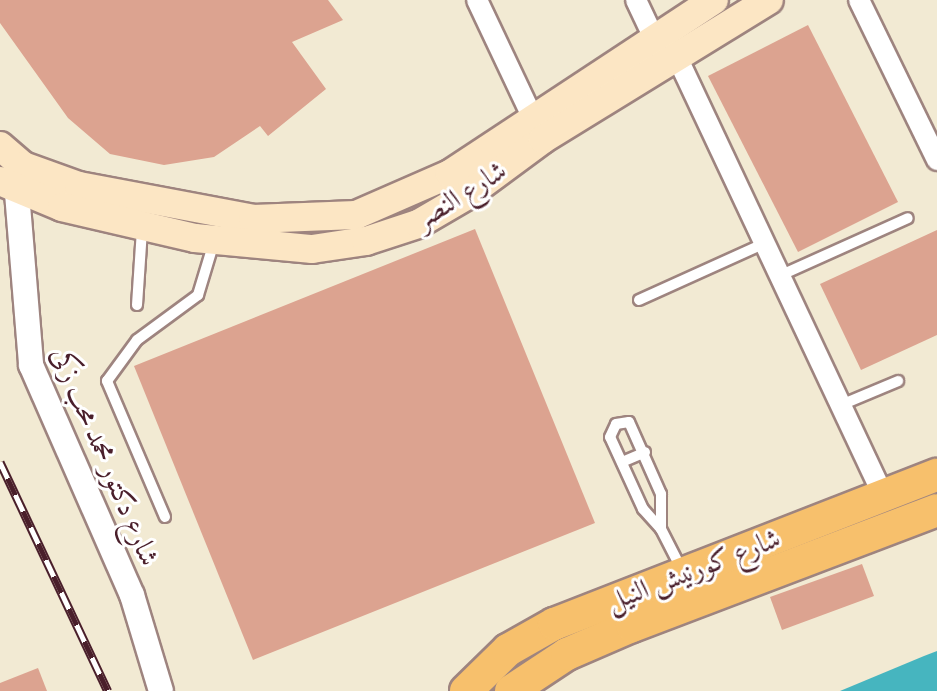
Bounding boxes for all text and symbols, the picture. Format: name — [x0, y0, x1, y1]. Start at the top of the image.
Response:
street label: شارع النصر — [408, 153, 512, 235]
street label: شارع دكتور محمد محب زكى — [45, 342, 167, 570]
street label: شارع كورنيش النيل — [601, 520, 785, 618]

